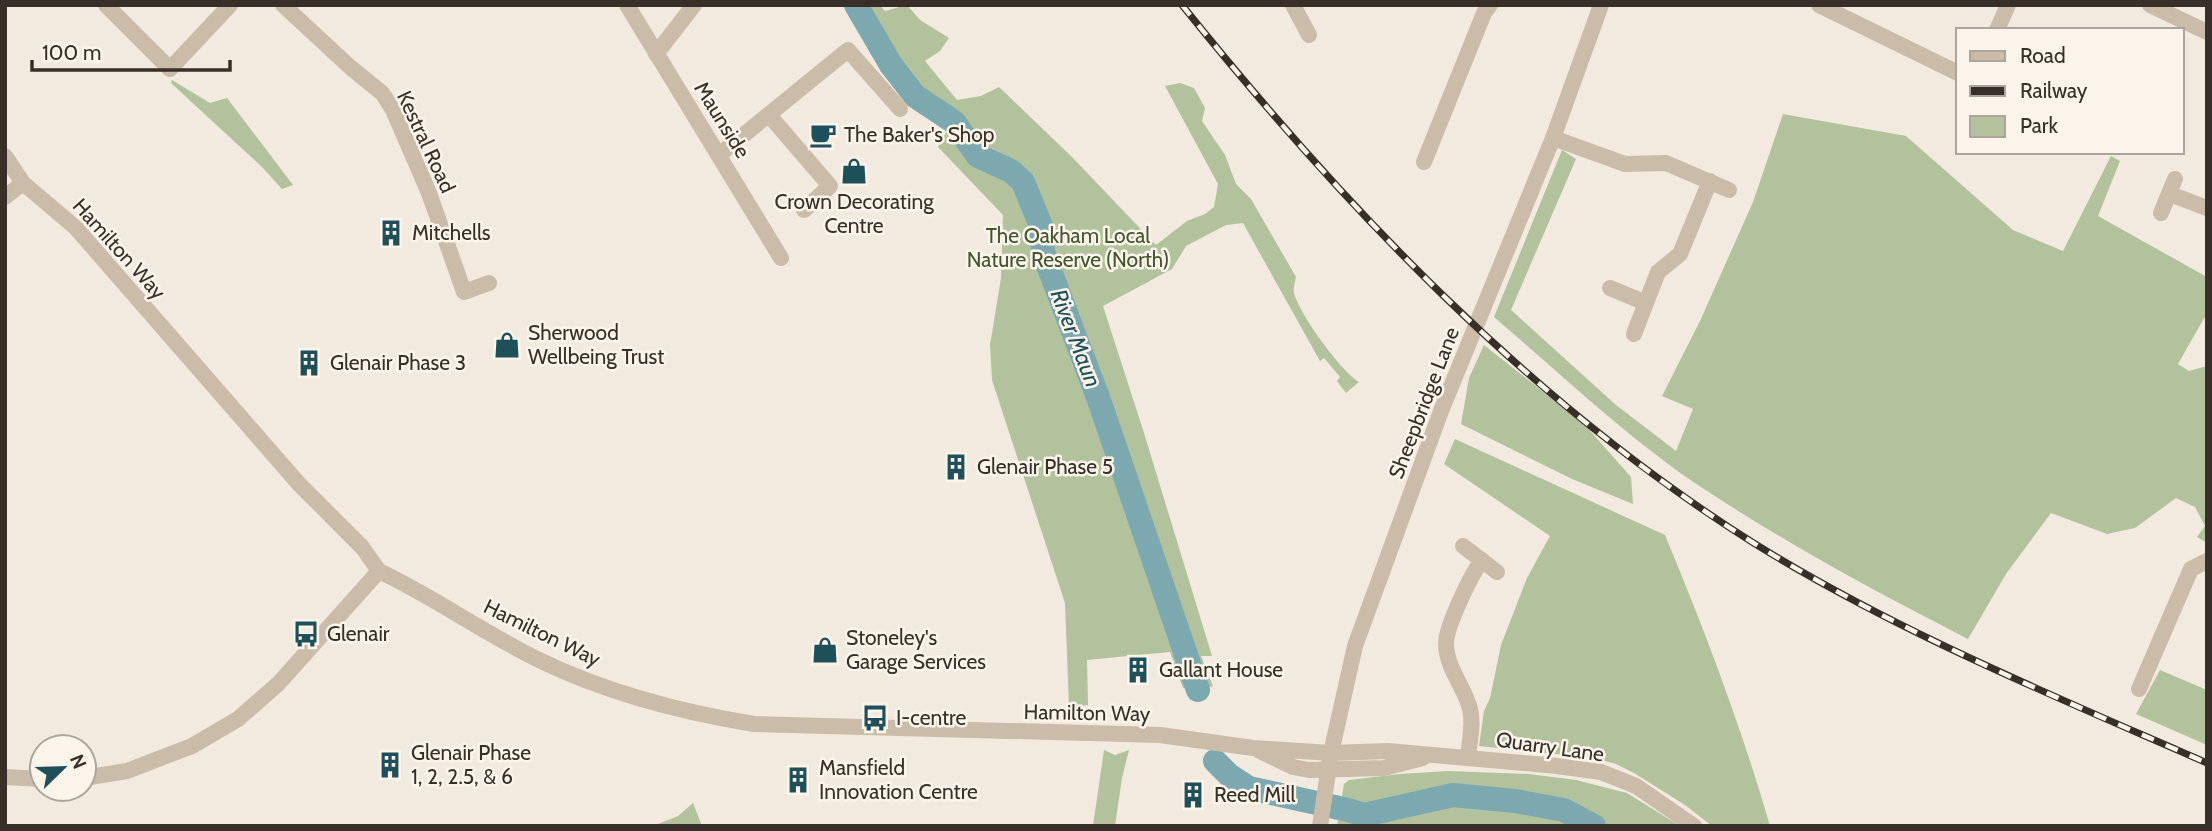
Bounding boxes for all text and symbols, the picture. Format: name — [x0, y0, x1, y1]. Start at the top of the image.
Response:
scale bar — [32, 28, 229, 72]
legend — [1956, 28, 2184, 154]
text: 100 m — [42, 40, 101, 65]
text: Road — [2020, 43, 2066, 68]
street label: Maunside — [689, 77, 756, 163]
text: Railway — [2020, 78, 2088, 103]
street label: Kestral Road — [392, 87, 461, 197]
text: Park — [2020, 113, 2058, 138]
cafe icon: The Baker's Shop — [808, 120, 838, 150]
place label: The Baker's Shop — [844, 122, 994, 147]
shop icon: Crown Decorating Centre — [839, 156, 869, 186]
place label: Crown Decorating Centre — [774, 189, 934, 238]
street label: Hamilton Way — [68, 193, 171, 304]
building icon: Mitchells — [376, 218, 406, 248]
place label: Mitchells — [412, 220, 491, 245]
park label: The Oakham Local Nature Reserve (North) — [967, 223, 1169, 272]
water label: River Maun — [1045, 285, 1107, 391]
place label: Sherwood Wellbeing Trust — [528, 320, 664, 369]
street label: Sheepbridge Lane — [1383, 323, 1464, 482]
shop icon: Sherwood Wellbeing Trust — [492, 330, 522, 360]
building icon: Glenair Phase 3 — [294, 348, 324, 378]
place label: Glenair Phase 3 — [330, 350, 466, 375]
building icon: Glenair Phase 5 — [941, 452, 971, 482]
place label: Glenair Phase 5 — [977, 454, 1113, 479]
street label: Hamilton Way — [480, 594, 605, 672]
bus stop icon: Glenair — [291, 619, 321, 649]
place label: Glenair — [327, 621, 390, 646]
place label: Stoneley's Garage Services — [846, 625, 986, 674]
shop icon: Stoneley's Garage Services — [810, 635, 840, 665]
building icon: Gallant House — [1123, 655, 1153, 685]
place label: Gallant House — [1159, 657, 1283, 682]
street label: Hamilton Way — [1023, 699, 1151, 726]
bus stop icon: I-centre — [860, 703, 890, 733]
place label: I-centre — [896, 705, 966, 730]
street label: Quarry Lane — [1494, 727, 1606, 766]
north arrow — [28, 733, 98, 803]
place label: Glenair Phase 1, 2, 2.5, & 6 — [411, 740, 531, 789]
building icon: Glenair Phase 1, 2, 2.5, & 6 — [375, 750, 405, 780]
text: N — [65, 751, 91, 772]
place label: Mansfield Innovation Centre — [819, 755, 978, 804]
building icon: Mansfield Innovation Centre — [783, 765, 813, 795]
building icon: Reed Mill — [1178, 780, 1208, 810]
place label: Reed Mill — [1214, 782, 1295, 807]

